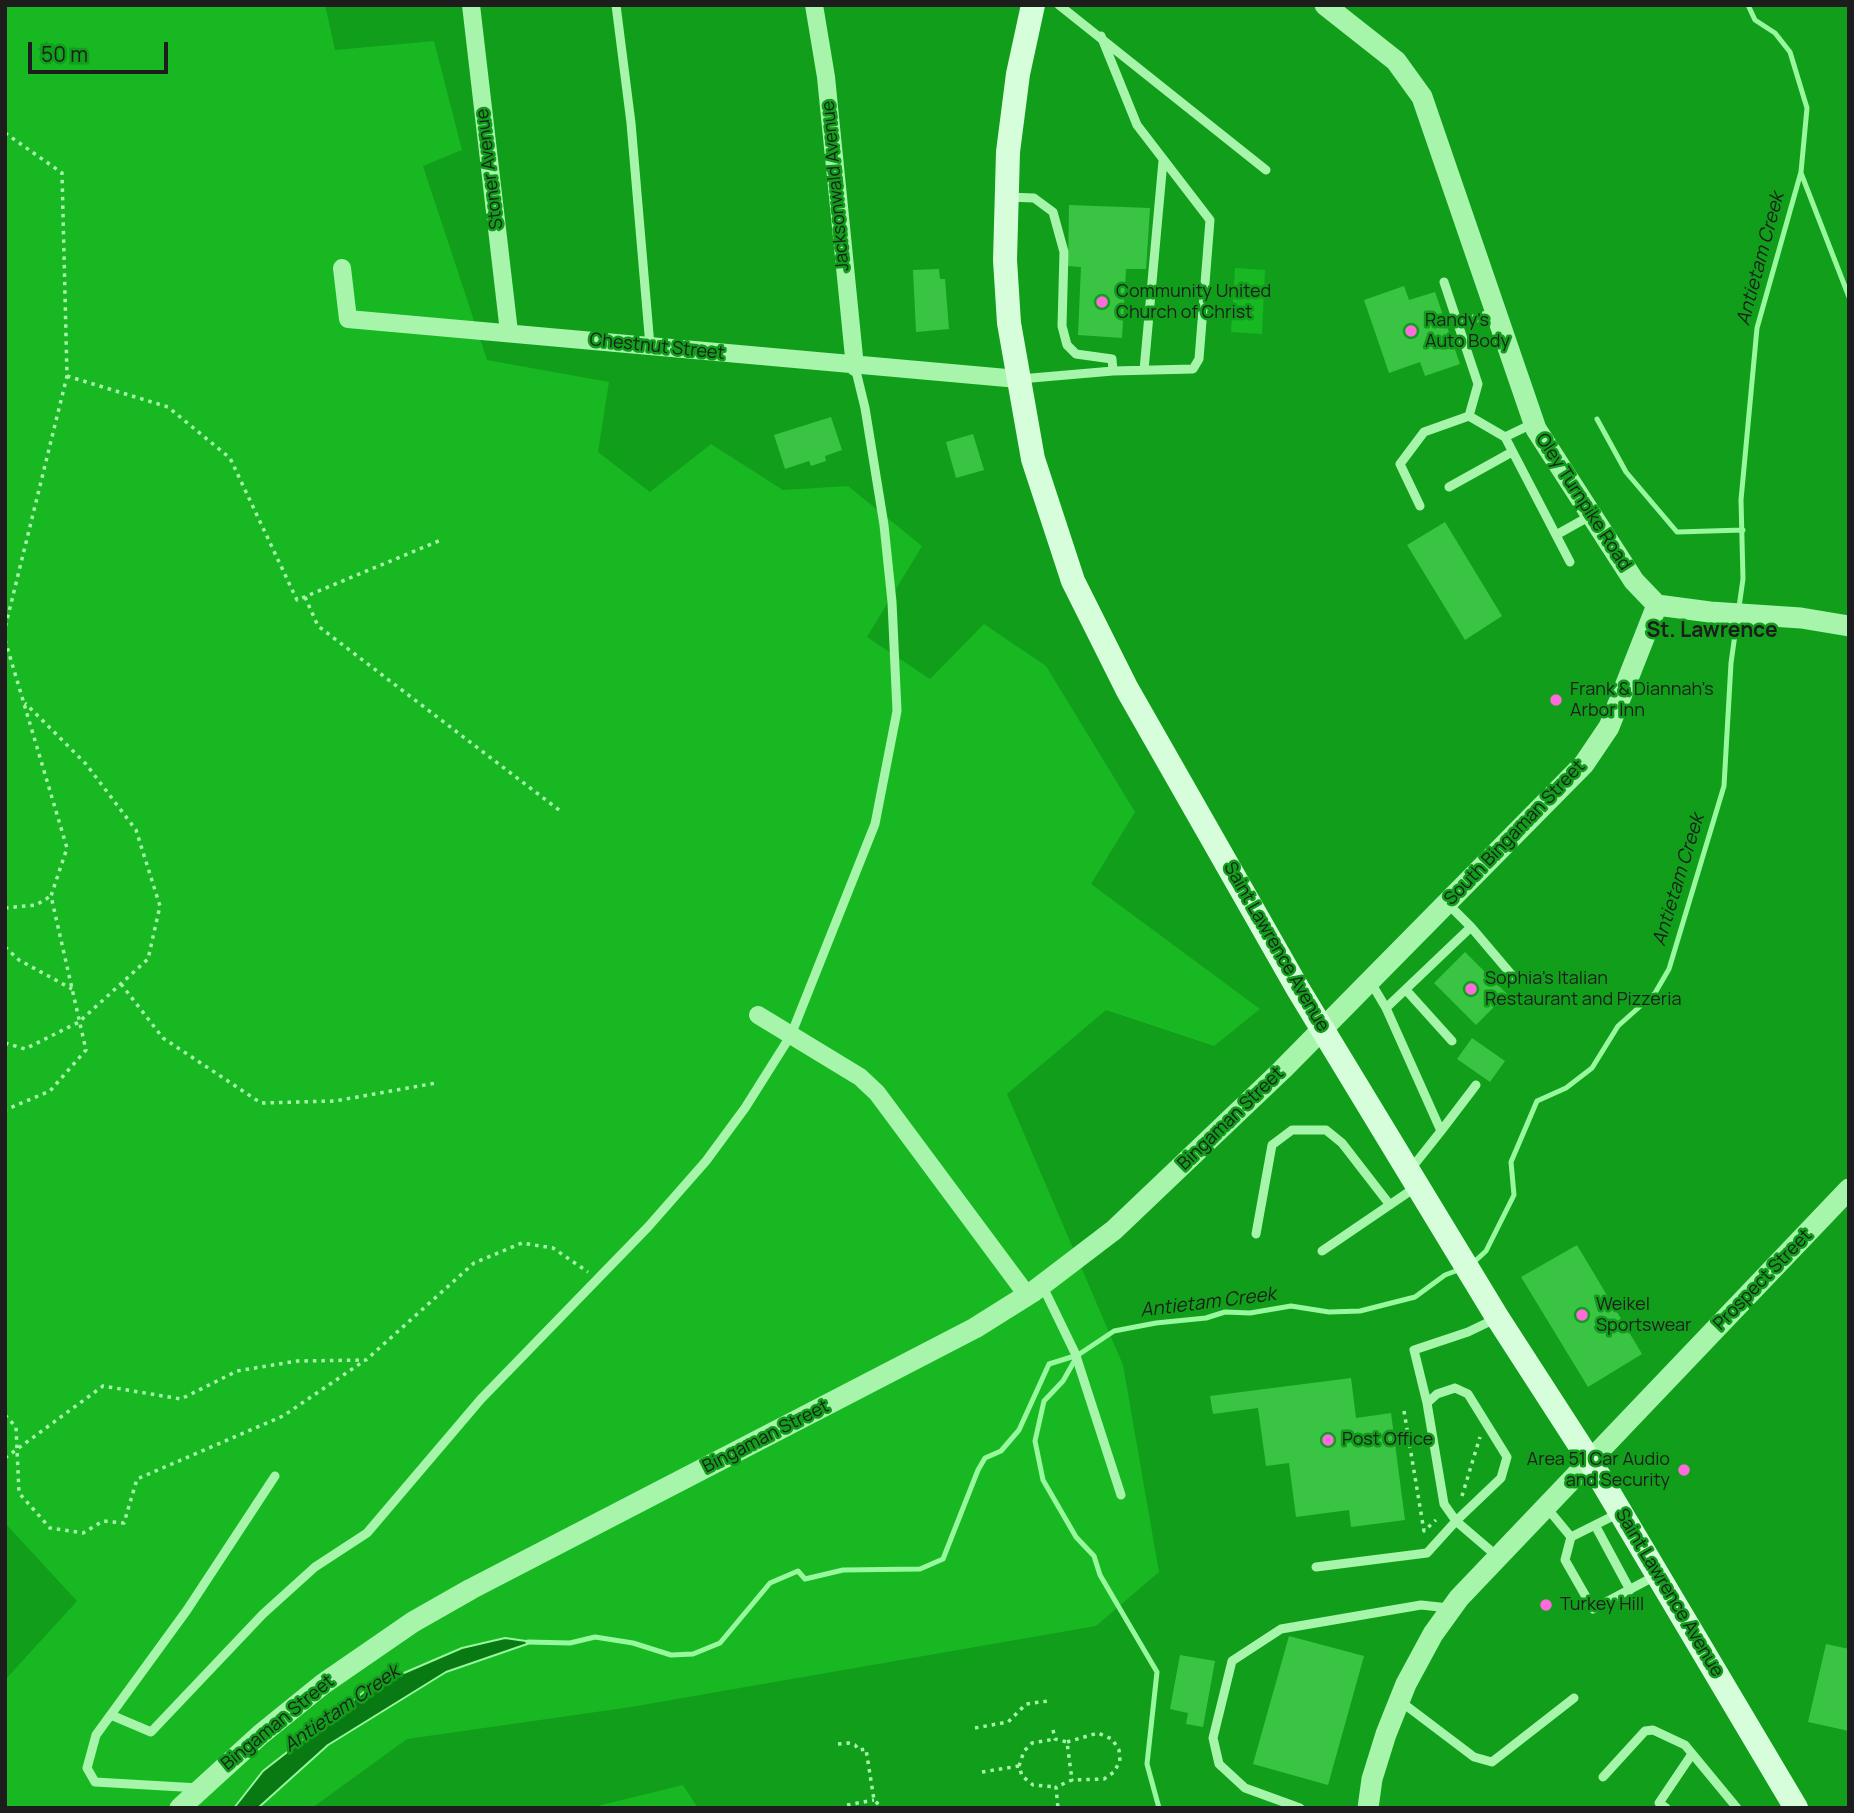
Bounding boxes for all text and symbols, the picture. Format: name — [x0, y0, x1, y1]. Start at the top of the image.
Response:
scale bar — [32, 28, 172, 72]
text: 50 m — [41, 40, 88, 68]
street label: Jacksonwald Avenue — [818, 100, 854, 272]
street label: Stoner Avenue — [472, 107, 508, 231]
water label: Antietam Creek — [1732, 190, 1790, 328]
place label: Community United Church of Christ — [1116, 281, 1271, 324]
marker: Community United Church of Christ — [1094, 294, 1110, 310]
place label: Randy's Auto Body — [1425, 310, 1510, 352]
marker: Randy's Auto Body — [1403, 323, 1419, 339]
street label: Chestnut Street — [588, 329, 726, 365]
street label: Oley Turnpike Road — [1531, 430, 1635, 574]
district label: St. Lawrence — [1646, 618, 1778, 644]
place label: Frank & Diannah's Arbor Inn — [1570, 679, 1714, 722]
marker: Frank & Diannah's Arbor Inn — [1548, 692, 1564, 708]
street label: South Bingaman Street — [1440, 756, 1590, 910]
water label: Antietam Creek — [1648, 811, 1710, 949]
street label: Saint Lawrence Avenue — [1219, 858, 1333, 1036]
place label: Sophia's Italian Restaurant and Pizzeria — [1485, 968, 1681, 1010]
marker: Sophia's Italian Restaurant and Pizzeria — [1463, 981, 1479, 997]
street label: Bingaman Street — [1174, 1063, 1288, 1175]
street label: Prospect Street — [1709, 1225, 1817, 1335]
water label: Antietam Creek — [1139, 1283, 1277, 1323]
place label: Weikel Sportswear — [1596, 1294, 1691, 1336]
marker: Weikel Sportswear — [1574, 1307, 1590, 1323]
street label: Bingaman Street — [699, 1396, 833, 1478]
place label: Post Office — [1342, 1429, 1433, 1451]
marker: Post Office — [1320, 1432, 1336, 1448]
place label: Area 51 Car Audio and Security — [1527, 1449, 1670, 1492]
marker: Area 51 Car Audio and Security — [1676, 1462, 1692, 1478]
street label: Saint Lawrence Avenue — [1610, 1505, 1728, 1681]
place label: Turkey Hill — [1560, 1594, 1644, 1616]
marker: Turkey Hill — [1538, 1597, 1554, 1613]
water label: Antietam Creek — [280, 1661, 404, 1757]
street label: Bingaman Street — [217, 1671, 339, 1775]

